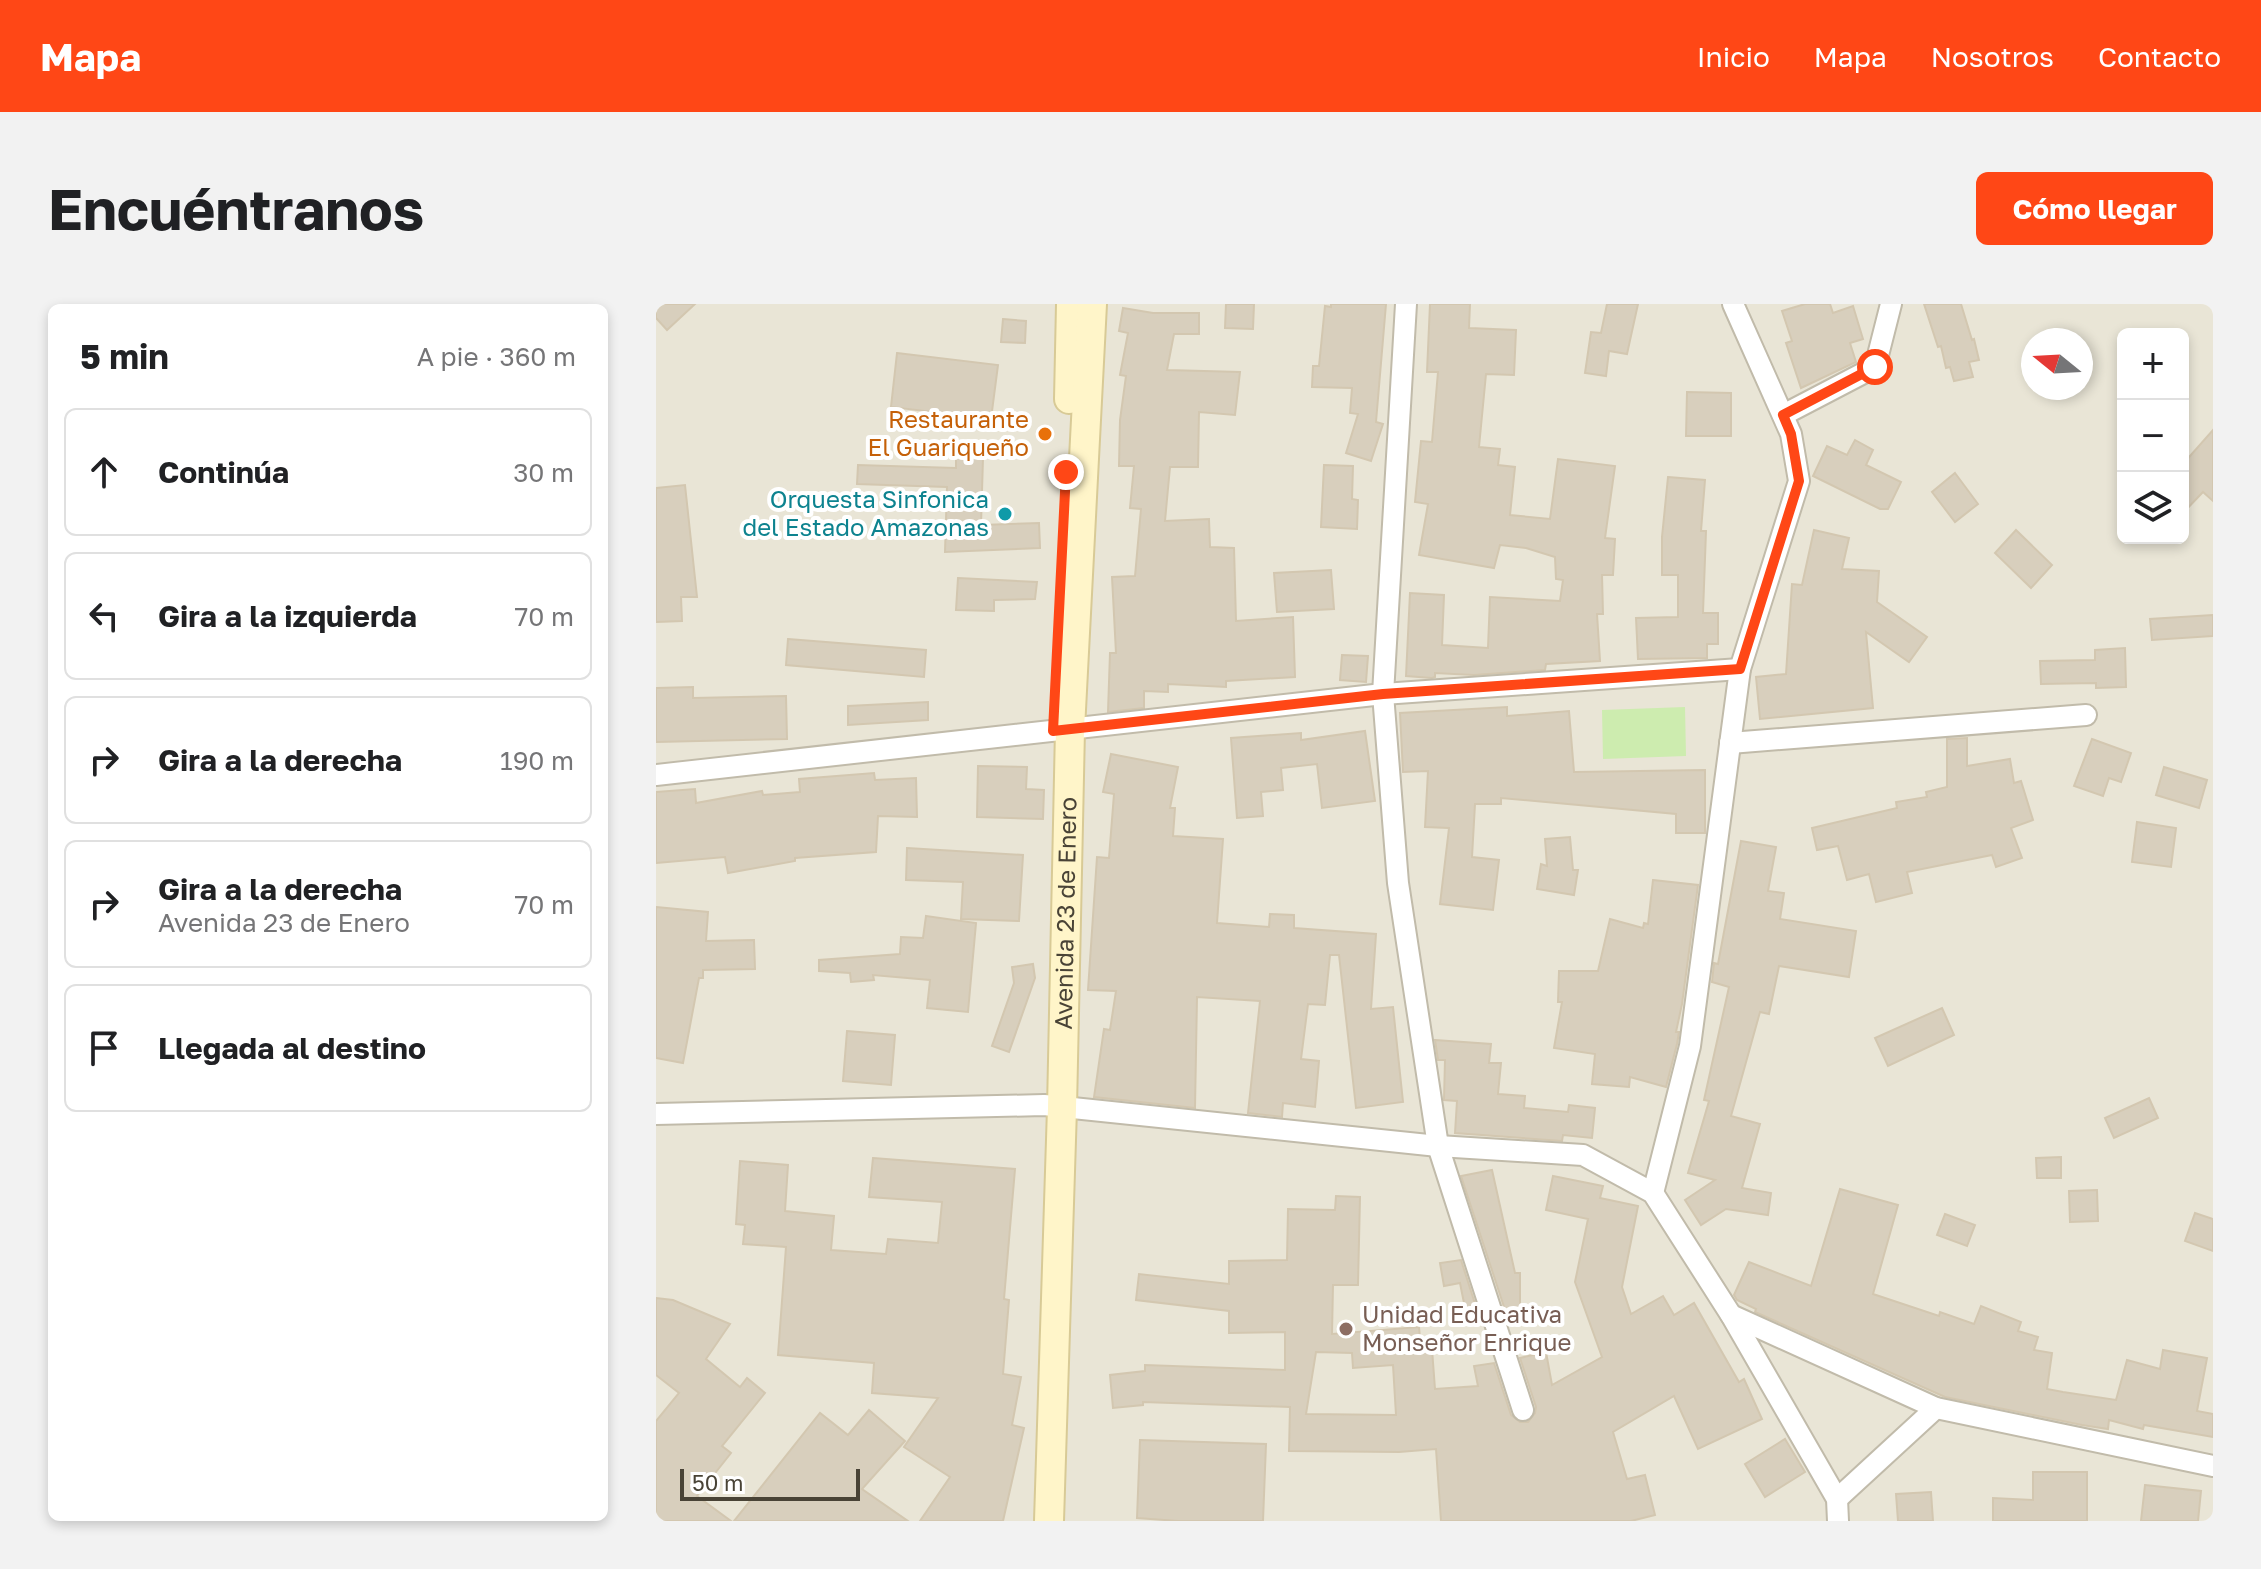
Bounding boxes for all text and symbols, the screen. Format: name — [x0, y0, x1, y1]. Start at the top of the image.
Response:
text: Mapa — [40, 34, 141, 79]
text: Inicio — [1697, 40, 1770, 73]
text: Mapa — [1814, 40, 1887, 73]
text: Nosotros — [1931, 40, 2054, 73]
text: Contacto — [2098, 40, 2221, 73]
button: Cómo llegar — [1976, 172, 2213, 245]
text: Encuéntranos — [48, 175, 424, 242]
north arrow — [2021, 328, 2093, 400]
map controls — [2117, 328, 2189, 544]
button: + — [2117, 328, 2189, 400]
text: 5 min — [80, 336, 169, 376]
text: A pie · 360 m — [417, 341, 576, 372]
route start — [1857, 349, 1893, 385]
button: − — [2117, 400, 2189, 472]
place label: Restaurante El Guariqueño — [868, 404, 1029, 461]
marker: Restaurante El Guariqueño — [1036, 425, 1054, 443]
icon: ahead — [82, 450, 126, 494]
text: Continúa — [158, 454, 289, 490]
route end — [1048, 454, 1084, 490]
text: 30 m — [513, 457, 574, 488]
button: layers — [2117, 472, 2189, 544]
place label: Orquesta Sinfonica del Estado Amazonas — [742, 484, 989, 541]
marker: Orquesta Sinfonica del Estado Amazonas — [996, 505, 1014, 523]
icon: left — [82, 594, 126, 638]
text: Gira a la izquierda — [158, 598, 417, 634]
text: 70 m — [515, 601, 574, 632]
icon: right — [82, 738, 126, 782]
text: Gira a la derecha — [158, 742, 402, 778]
text: 190 m — [500, 745, 574, 776]
street label: Avenida 23 de Enero — [1048, 797, 1082, 1030]
text: Gira a la derecha — [158, 871, 402, 907]
icon: right — [82, 882, 126, 926]
text: 70 m — [515, 889, 574, 920]
text: Avenida 23 de Enero — [158, 907, 410, 938]
icon: arrive — [82, 1026, 126, 1070]
text: Llegada al destino — [158, 1030, 426, 1066]
place label: Unidad Educativa Monseñor Enrique — [1362, 1299, 1571, 1356]
marker: Unidad Educativa Monseñor Enrique — [1337, 1320, 1355, 1338]
scale bar — [680, 1465, 860, 1501]
text: 50 m — [692, 1469, 743, 1496]

